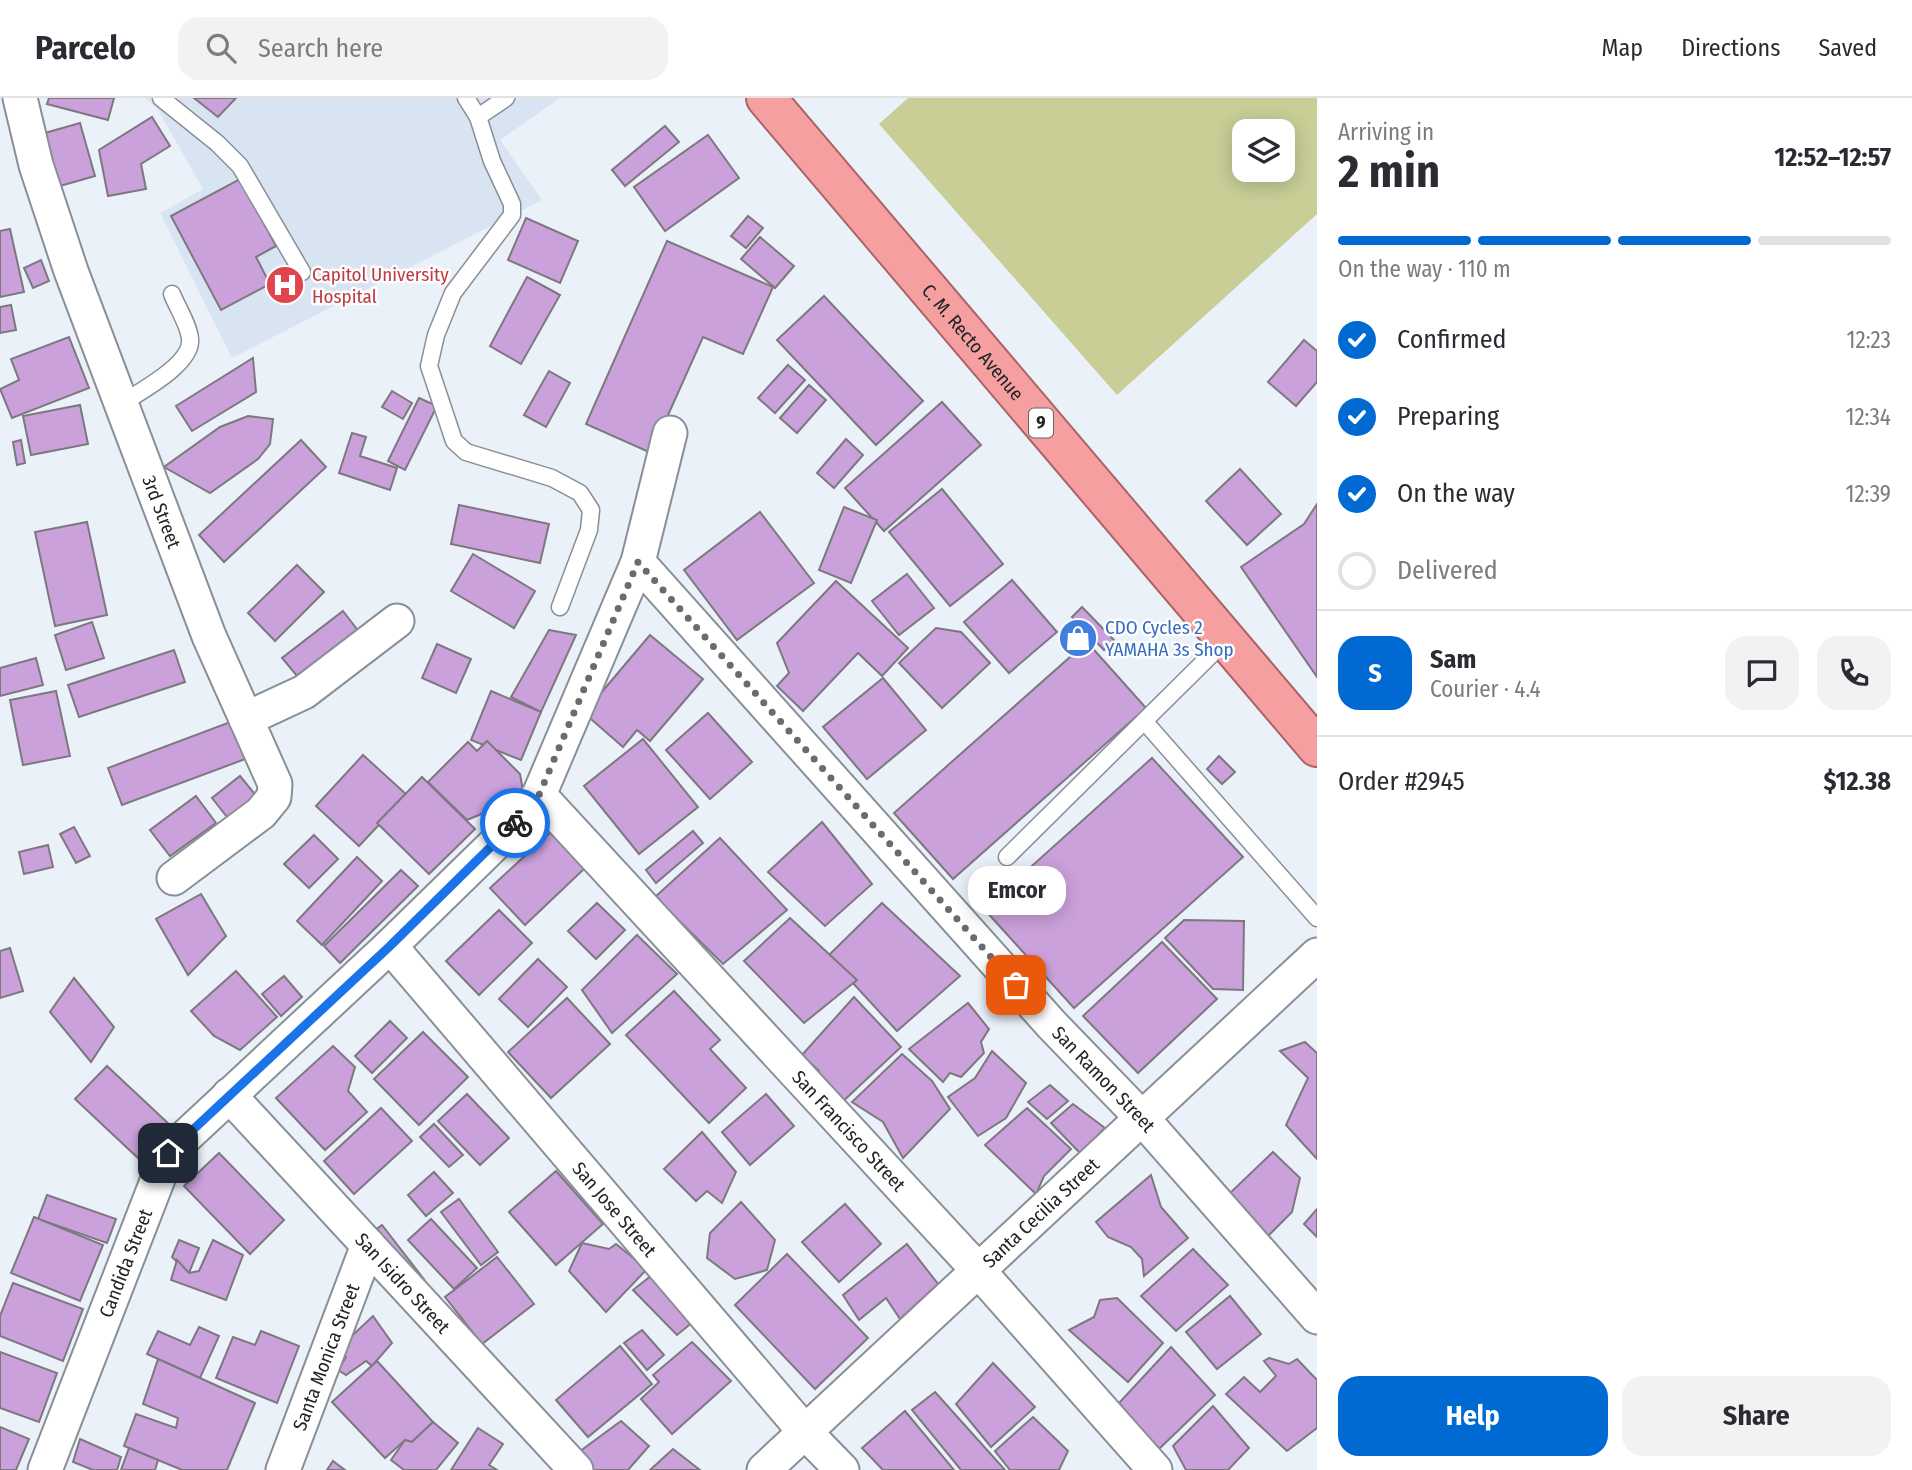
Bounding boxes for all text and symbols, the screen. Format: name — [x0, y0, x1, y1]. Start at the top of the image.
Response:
search box — [178, 17, 668, 80]
text: Parcelo — [35, 28, 136, 68]
icon: search — [202, 29, 240, 67]
text: Search here — [258, 33, 383, 64]
text: Map — [1602, 34, 1643, 62]
text: Directions — [1681, 34, 1780, 62]
text: Saved — [1818, 34, 1877, 62]
text: Arriving in — [1338, 118, 1434, 146]
map controls — [1232, 119, 1295, 182]
button: layers — [1232, 119, 1295, 182]
text: 12:52–12:57 — [1774, 142, 1891, 173]
text: 2 min — [1338, 144, 1440, 199]
text: On the way · 110 m — [1338, 255, 1511, 283]
place label: Capitol University Hospital — [312, 263, 449, 308]
hospital icon: Capitol University Hospital — [264, 264, 306, 306]
street label: C. M. Recto Avenue — [917, 279, 1029, 405]
icon: check — [1338, 321, 1376, 359]
text: Confirmed — [1397, 324, 1507, 355]
text: 12:23 — [1847, 326, 1891, 354]
icon: check — [1338, 398, 1376, 436]
text: Preparing — [1397, 401, 1499, 432]
text: 12:34 — [1845, 403, 1891, 431]
road number: 9 — [1029, 408, 1053, 438]
street label: 3rd Street — [137, 472, 186, 552]
icon: check — [1338, 475, 1376, 513]
text: On the way — [1397, 478, 1515, 509]
text: 12:39 — [1846, 480, 1891, 508]
text: Delivered — [1397, 555, 1498, 586]
place label: CDO Cycles 2 YAMAHA 3s Shop — [1105, 616, 1234, 661]
shop icon: CDO Cycles 2 YAMAHA 3s Shop — [1057, 617, 1099, 659]
button: chat — [1725, 636, 1799, 710]
button: phone — [1817, 636, 1891, 710]
text: Sam — [1430, 644, 1476, 675]
text: S — [1368, 658, 1382, 689]
text: Courier · 4.4 — [1430, 675, 1541, 703]
text: Order #2945 — [1338, 766, 1465, 797]
text: $12.38 — [1824, 766, 1891, 797]
courier — [480, 788, 550, 858]
icon: bike — [496, 804, 534, 842]
callout: Emcor — [967, 866, 1065, 915]
text: Emcor — [988, 876, 1046, 904]
pin — [986, 955, 1046, 1015]
icon: bag — [997, 966, 1035, 1004]
street label: San Ramon Street — [1047, 1021, 1160, 1138]
street label: San Francisco Street — [787, 1066, 911, 1197]
pin — [138, 1123, 198, 1183]
icon: home — [149, 1134, 187, 1172]
street label: Santa Cecilia Street — [978, 1152, 1104, 1272]
street label: San Jose Street — [568, 1157, 662, 1262]
street label: Candida Street — [94, 1205, 157, 1321]
street label: San Isidro Street — [350, 1228, 455, 1339]
street label: Santa Monica Street — [288, 1279, 365, 1434]
button: Help — [1338, 1376, 1608, 1456]
button: Share — [1622, 1376, 1891, 1456]

